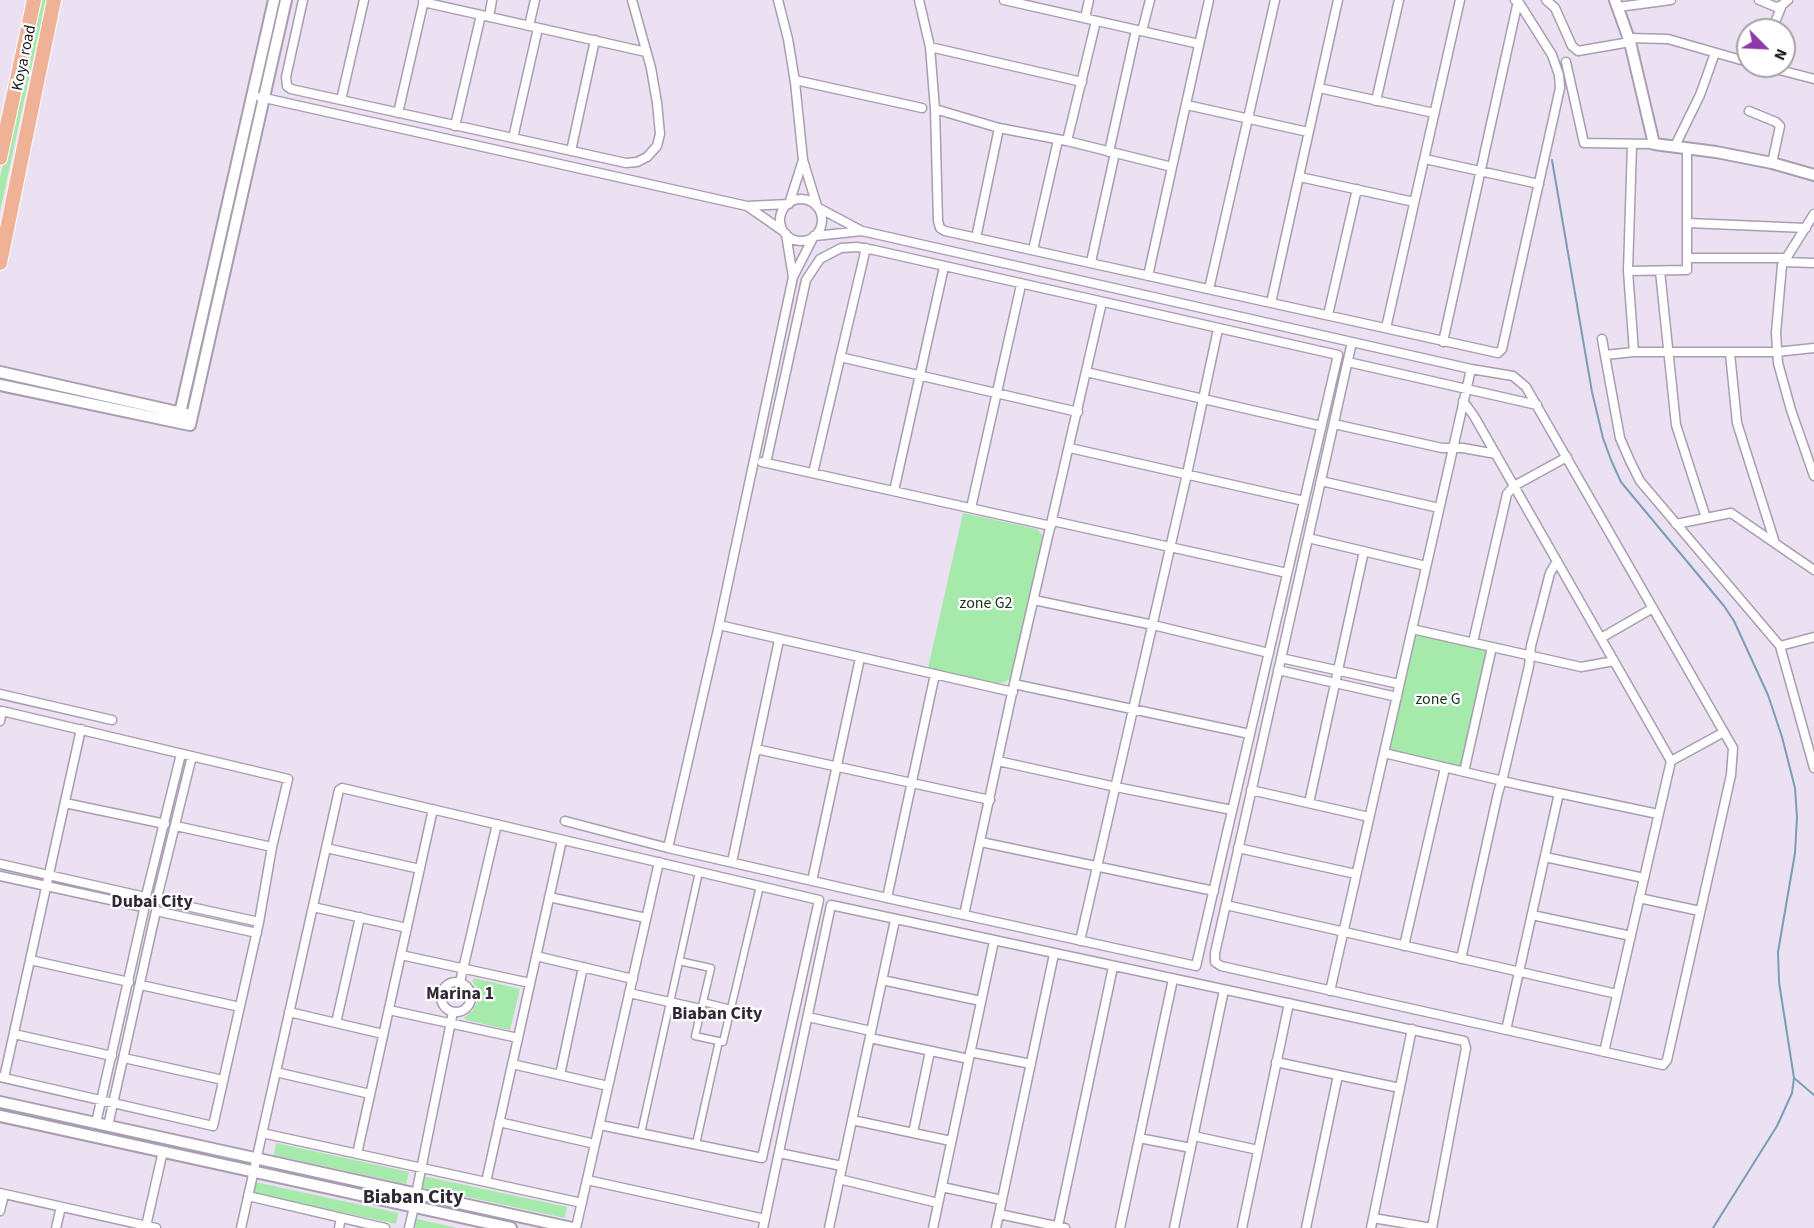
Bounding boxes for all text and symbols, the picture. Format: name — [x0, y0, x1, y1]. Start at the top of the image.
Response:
north arrow — [1736, 18, 1796, 78]
street label: Koya road — [9, 23, 41, 93]
text: N — [1768, 45, 1793, 64]
park label: zone G2 — [959, 594, 1013, 614]
park label: zone G — [1415, 690, 1461, 710]
district label: Dubai City — [111, 892, 193, 914]
district label: Marina 1 — [426, 984, 494, 1006]
district label: Biaban City — [672, 1004, 762, 1026]
district label: Biaban City — [363, 1187, 463, 1211]

